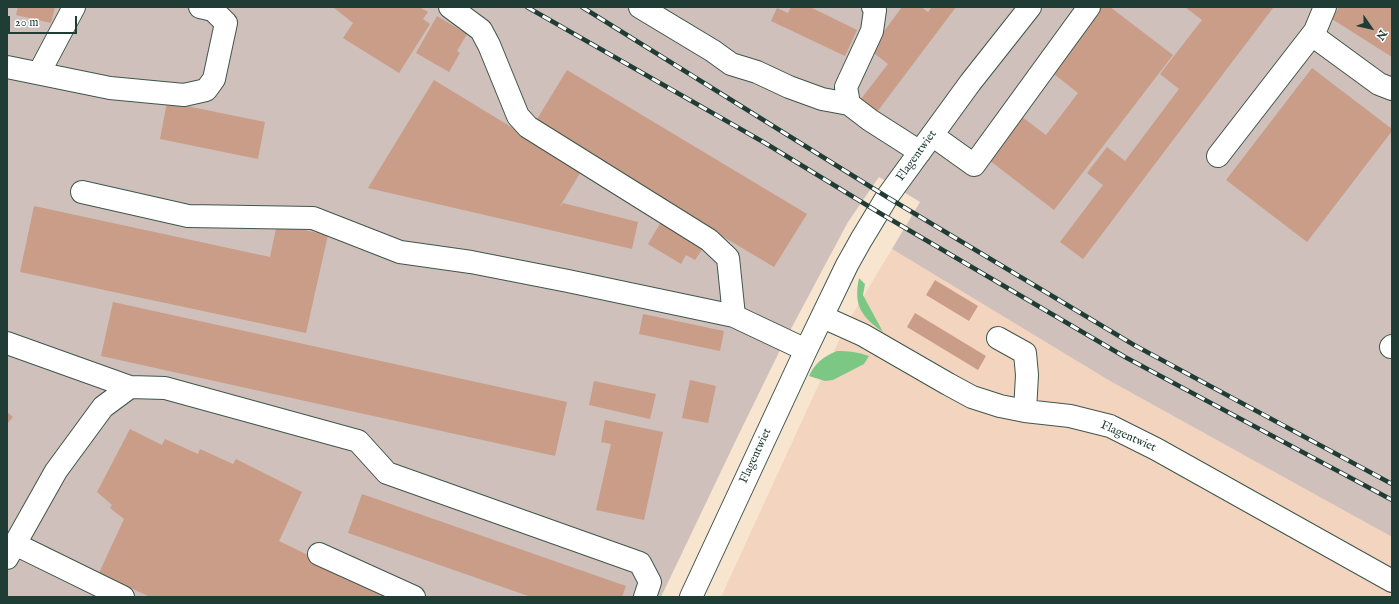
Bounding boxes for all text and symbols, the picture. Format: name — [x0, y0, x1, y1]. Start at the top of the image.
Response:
scale bar — [10, 8, 79, 34]
north arrow — [1351, 8, 1391, 48]
text: 20 m — [15, 15, 38, 30]
text: N — [1372, 27, 1389, 43]
street label: Flagentwiet — [894, 128, 940, 184]
street label: Flagentwiet — [1098, 418, 1158, 456]
street label: Flagentwiet — [737, 426, 775, 486]

